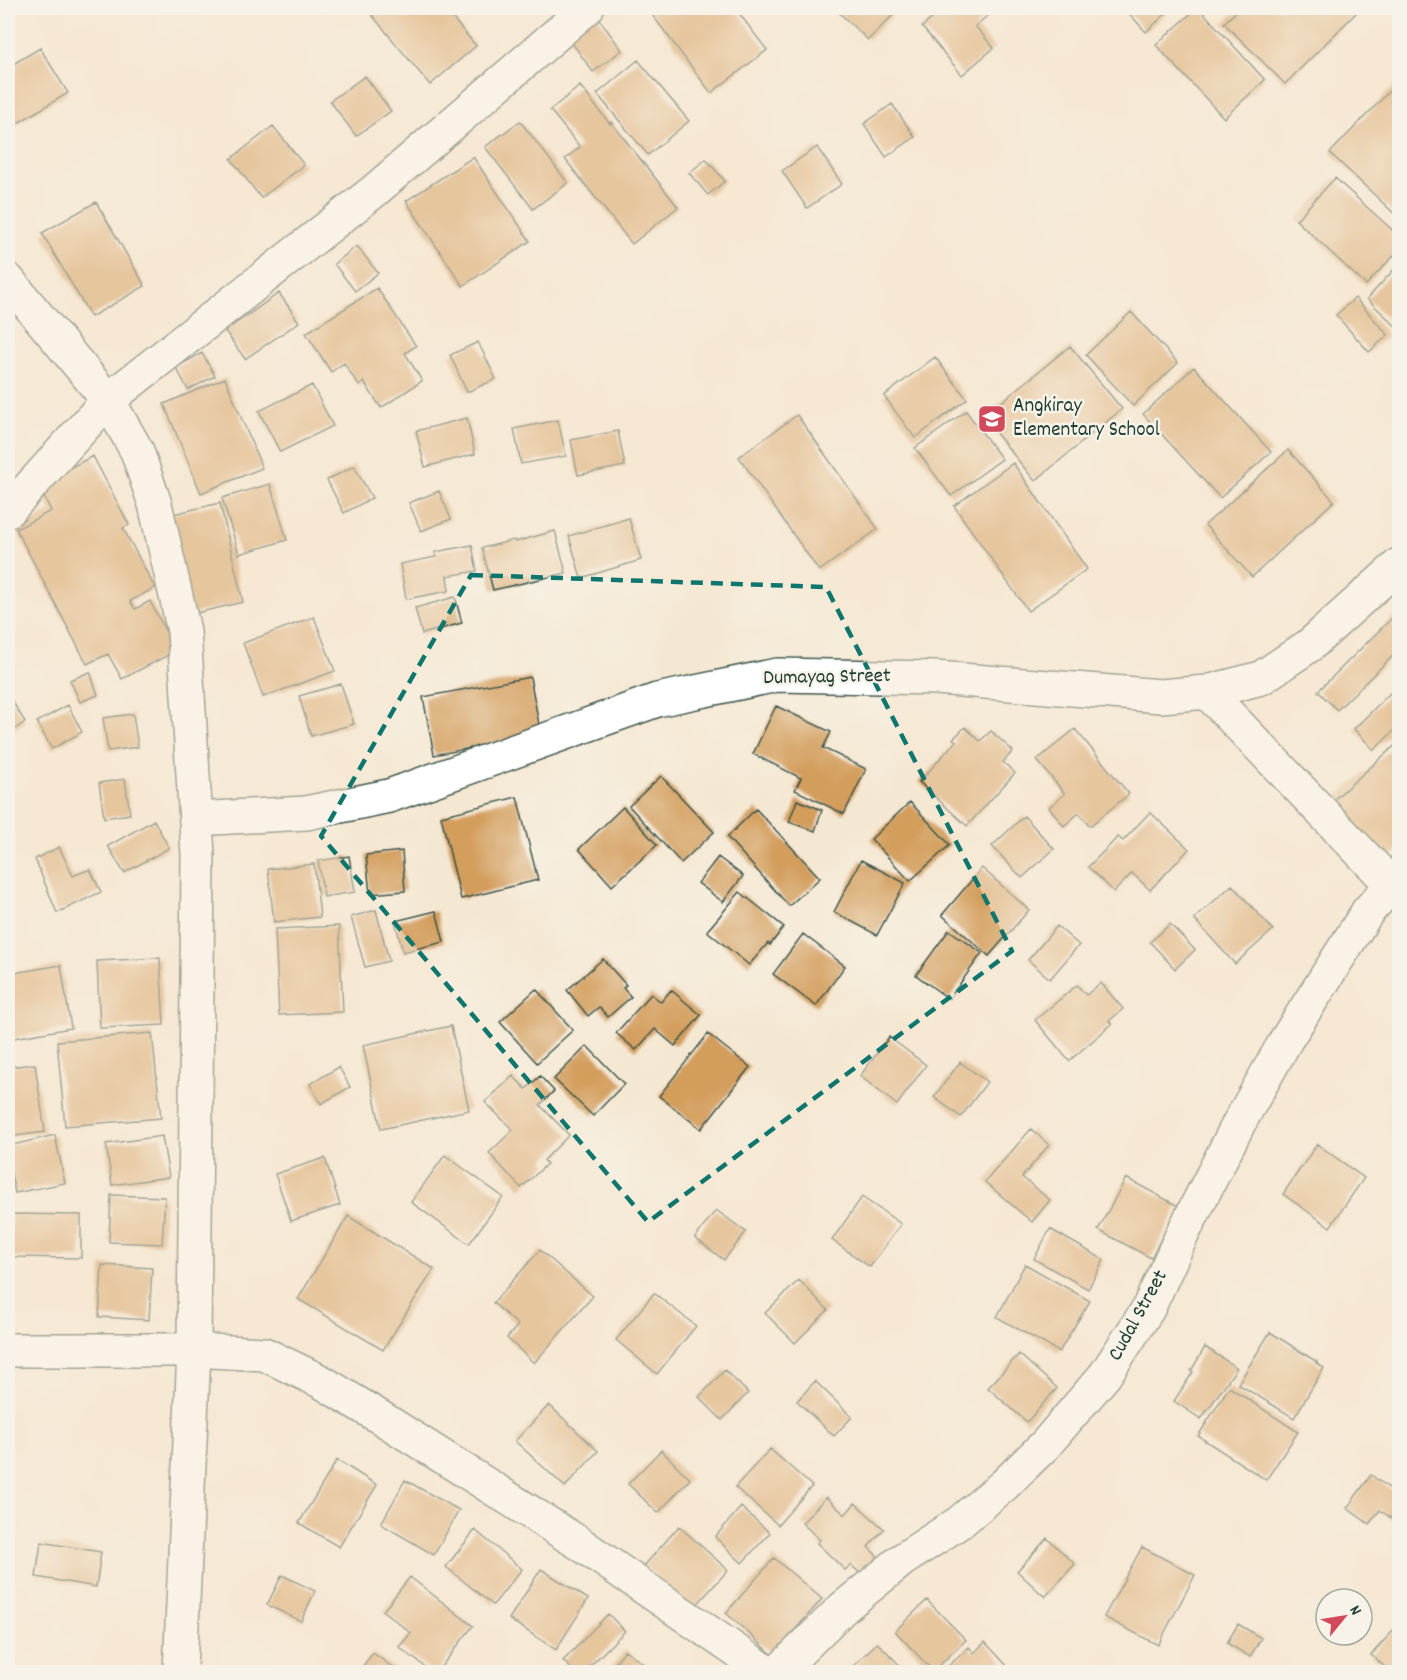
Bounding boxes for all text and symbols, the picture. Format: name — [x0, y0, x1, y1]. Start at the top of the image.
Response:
place label: Angkiray Elementary School — [1013, 392, 1160, 446]
school or university icon: Angkiray Elementary School — [976, 403, 1008, 435]
street label: Dumayag Street — [763, 662, 891, 694]
street label: Cudal Street — [1102, 1265, 1176, 1367]
north arrow — [1314, 1587, 1374, 1647]
text: N — [1343, 1602, 1367, 1620]

